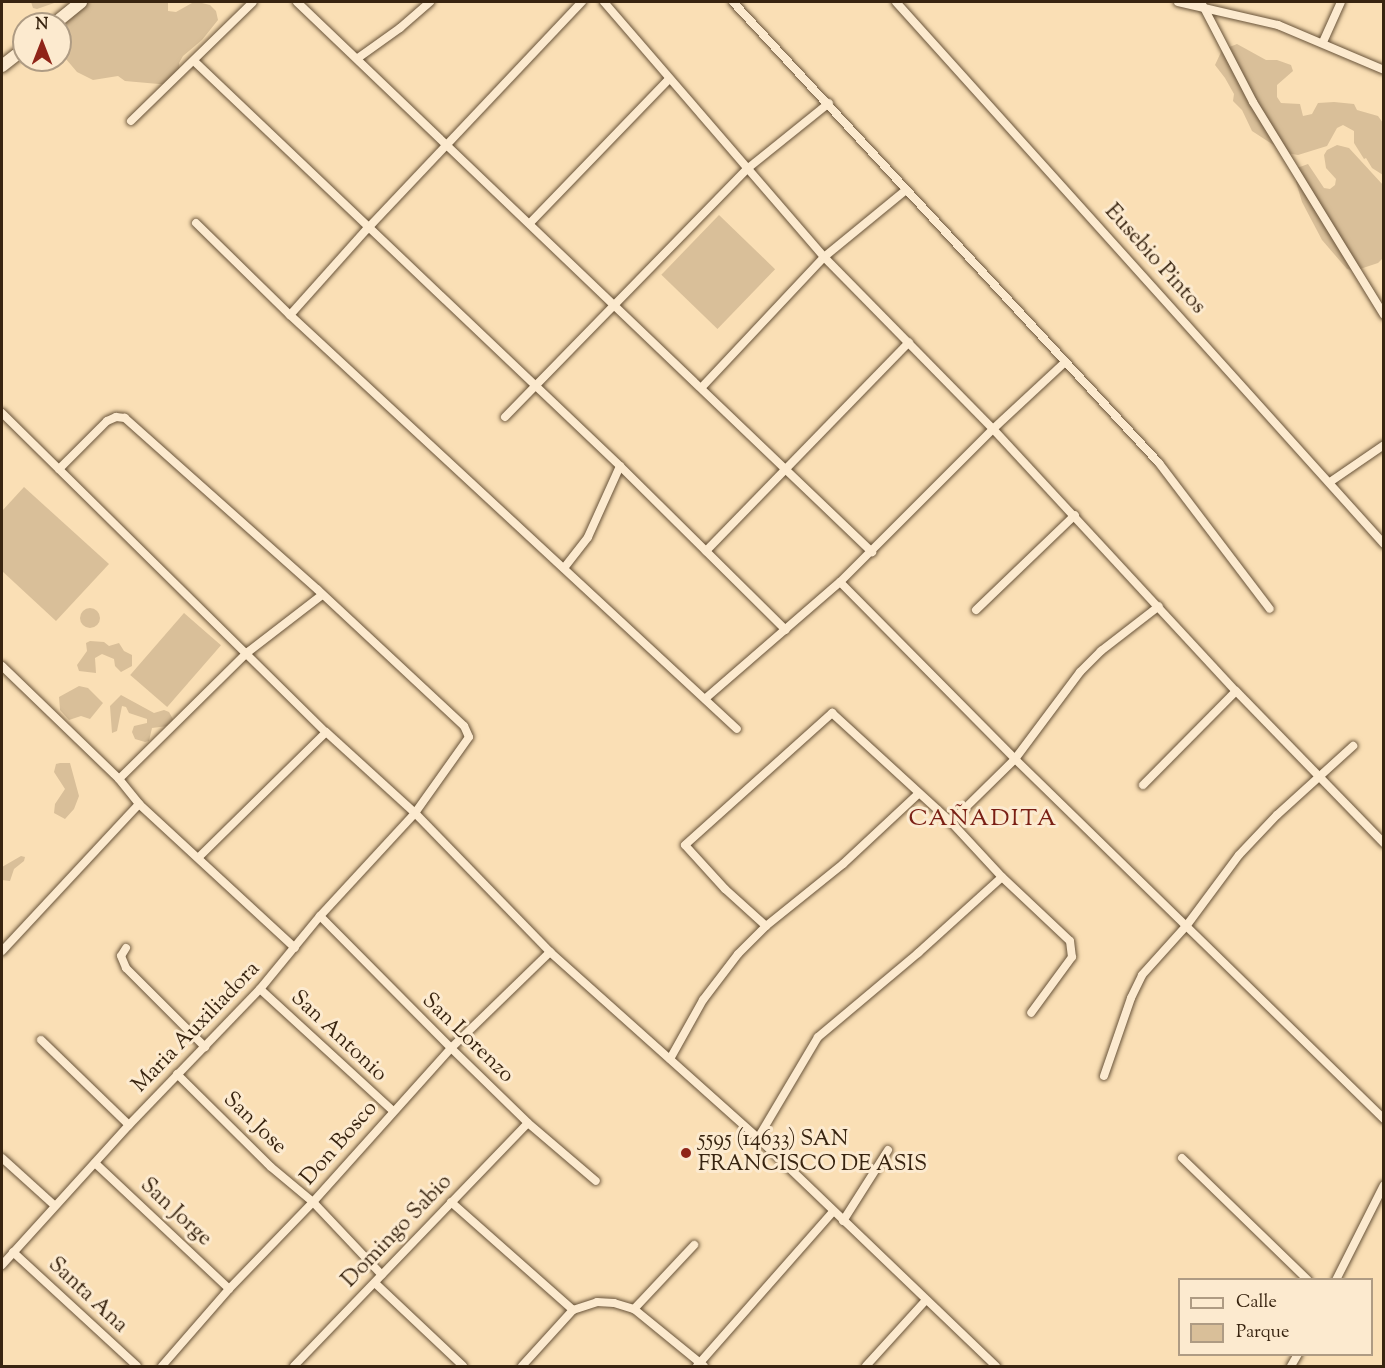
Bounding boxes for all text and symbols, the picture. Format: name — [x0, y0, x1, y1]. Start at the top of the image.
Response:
north arrow — [12, 12, 72, 72]
text: N — [36, 14, 48, 37]
street label: Eusebio Pintos — [1098, 200, 1210, 320]
district label: CAÑADITA — [908, 806, 1058, 834]
street label: Maria Auxiliadora — [128, 957, 266, 1099]
street label: San Antonio — [284, 986, 392, 1088]
street label: San Lorenzo — [415, 988, 519, 1090]
street label: San Jose — [217, 1087, 291, 1161]
street label: Don Bosco — [296, 1096, 384, 1192]
place label: 5595 (14633) SAN FRANCISCO DE ASIS — [698, 1127, 927, 1178]
marker: 5595 (14633) SAN FRANCISCO DE ASIS — [679, 1146, 693, 1160]
street label: Domingo Sabio — [337, 1170, 459, 1294]
street label: San Jorge — [134, 1173, 216, 1253]
street label: Santa Ana — [42, 1252, 132, 1340]
legend — [1178, 1278, 1373, 1356]
text: Calle — [1236, 1290, 1277, 1316]
text: Parque — [1236, 1320, 1289, 1346]

